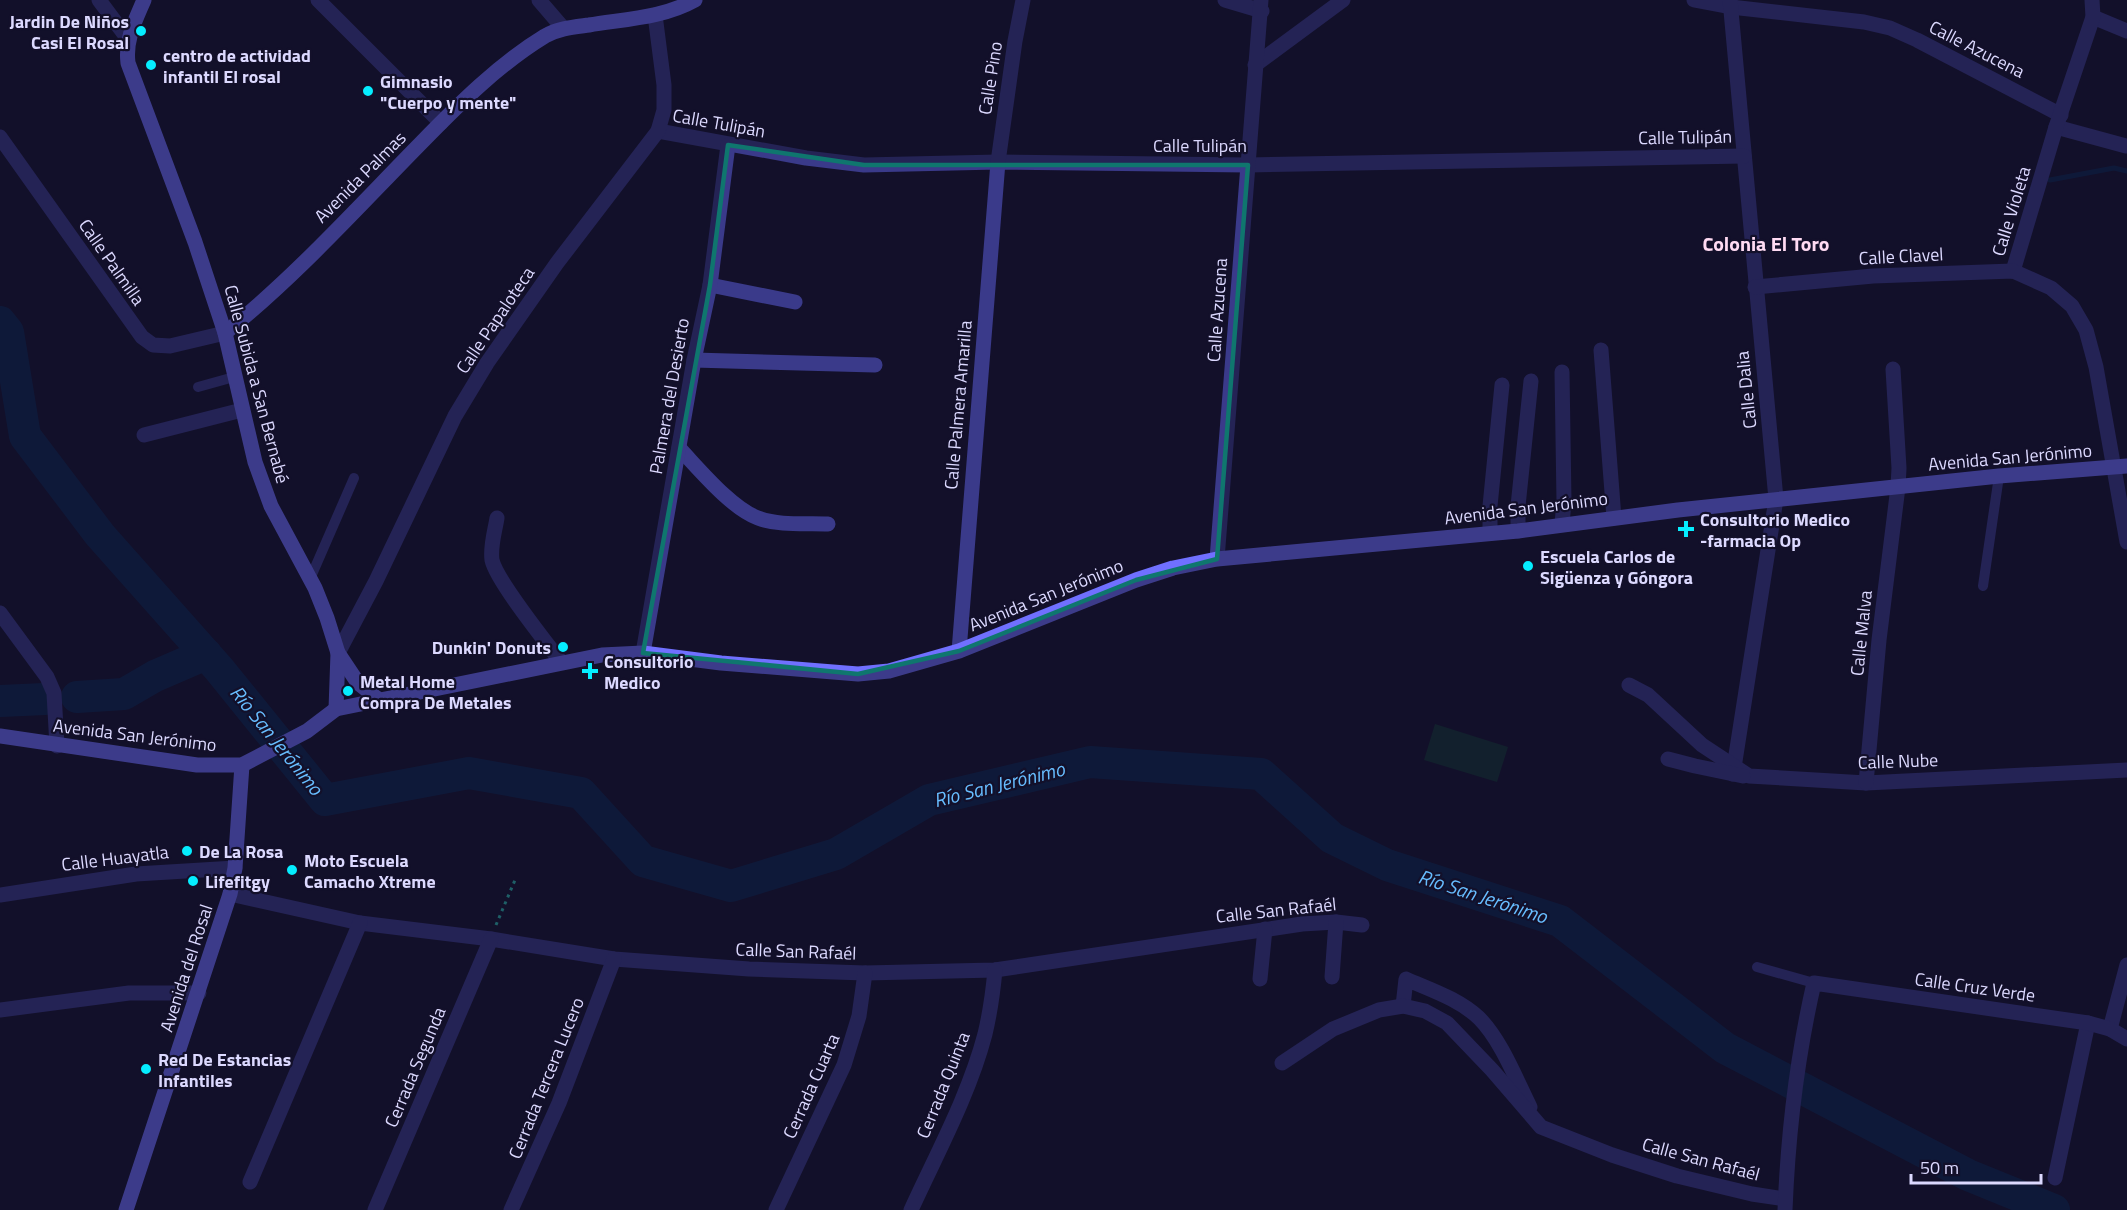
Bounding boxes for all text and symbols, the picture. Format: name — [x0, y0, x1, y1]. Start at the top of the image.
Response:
place label: Jardin De Niños Casi El Rosal — [9, 8, 129, 56]
street label: Calle Azucena — [1924, 13, 2030, 85]
marker: Jardin De Niños Casi El Rosal — [134, 24, 148, 38]
street label: Calle Pino — [971, 39, 1009, 117]
place label: centro de actividad infantil El rosal — [163, 42, 311, 90]
marker: centro de actividad infantil El rosal — [144, 58, 158, 72]
place label: Gimnasio "Cuerpo y mente" — [380, 68, 516, 116]
marker: Gimnasio "Cuerpo y mente" — [361, 84, 375, 98]
street label: Calle Tulipán — [670, 102, 768, 144]
street label: Calle Tulipán — [1638, 123, 1732, 151]
street label: Avenida Palmas — [308, 125, 412, 229]
street label: Calle Tulipán — [1153, 132, 1247, 159]
street label: Calle Violeta — [1985, 163, 2037, 259]
street label: Calle Palmilla — [72, 213, 152, 311]
district label: Colonia El Toro — [1703, 228, 1829, 259]
street label: Calle Clavel — [1858, 240, 1944, 272]
street label: Calle Azucena — [1200, 257, 1234, 363]
street label: Calle Papaloteca — [449, 261, 541, 379]
street label: Calle Subida a San Bernabé — [218, 282, 296, 486]
street label: Palmera del Desierto — [642, 316, 696, 476]
street label: Calle Palmera Amarilla — [937, 319, 979, 491]
street label: Calle Dalia — [1729, 350, 1763, 430]
street label: Avenida San Jerónimo — [1927, 436, 2093, 478]
street label: Avenida San Jerónimo — [1443, 485, 1609, 531]
place label: Consultorio Medico -farmacia Op — [1700, 506, 1850, 554]
marker: Consultorio Medico -farmacia Op — [1677, 520, 1695, 538]
place label: Escuela Carlos de Sigüenza y Góngora — [1540, 543, 1693, 591]
street label: Avenida San Jerónimo — [965, 552, 1127, 638]
marker: Escuela Carlos de Sigüenza y Góngora — [1521, 559, 1535, 573]
street label: Calle Malva — [1843, 589, 1879, 677]
place label: Dunkin' Donuts — [432, 634, 551, 661]
marker: Dunkin' Donuts — [556, 640, 570, 654]
place label: Consultorio Medico — [604, 648, 694, 696]
marker: Consultorio Medico — [581, 662, 599, 680]
place label: Metal Home Compra De Metales — [360, 668, 511, 716]
water label: Río San Jerónimo — [223, 678, 332, 803]
marker: Metal Home Compra De Metales — [341, 684, 355, 698]
street label: Avenida San Jerónimo — [52, 712, 218, 758]
street label: Calle Nube — [1857, 746, 1939, 776]
water label: Río San Jerónimo — [930, 752, 1069, 815]
street label: Calle Huayatla — [60, 838, 170, 878]
place label: De La Rosa — [199, 838, 284, 865]
marker: De La Rosa — [180, 844, 194, 858]
place label: Moto Escuela Camacho Xtreme — [304, 847, 436, 895]
water label: Río San Jerónimo — [1415, 861, 1553, 932]
marker: Moto Escuela Camacho Xtreme — [285, 863, 299, 877]
place label: Lifefitgy — [205, 868, 270, 895]
marker: Lifefitgy — [186, 874, 200, 888]
street label: Calle San Rafaél — [1214, 890, 1338, 930]
street label: Avenida del Rosal — [153, 901, 219, 1035]
street label: Calle San Rafaél — [735, 935, 857, 967]
street label: Calle Cruz Verde — [1913, 965, 2037, 1009]
street label: Cerrada Tercera Lucero — [501, 993, 591, 1163]
street label: Cerrada Segunda — [377, 1003, 453, 1131]
street label: Cerrada Quinta — [909, 1028, 977, 1142]
street label: Cerrada Cuarta — [776, 1029, 846, 1143]
place label: Red De Estancias Infantiles — [158, 1046, 291, 1094]
marker: Red De Estancias Infantiles — [139, 1062, 153, 1076]
street label: Calle San Rafaél — [1639, 1130, 1763, 1188]
scale bar — [1911, 1147, 2042, 1185]
text: 50 m — [1920, 1154, 1959, 1181]

